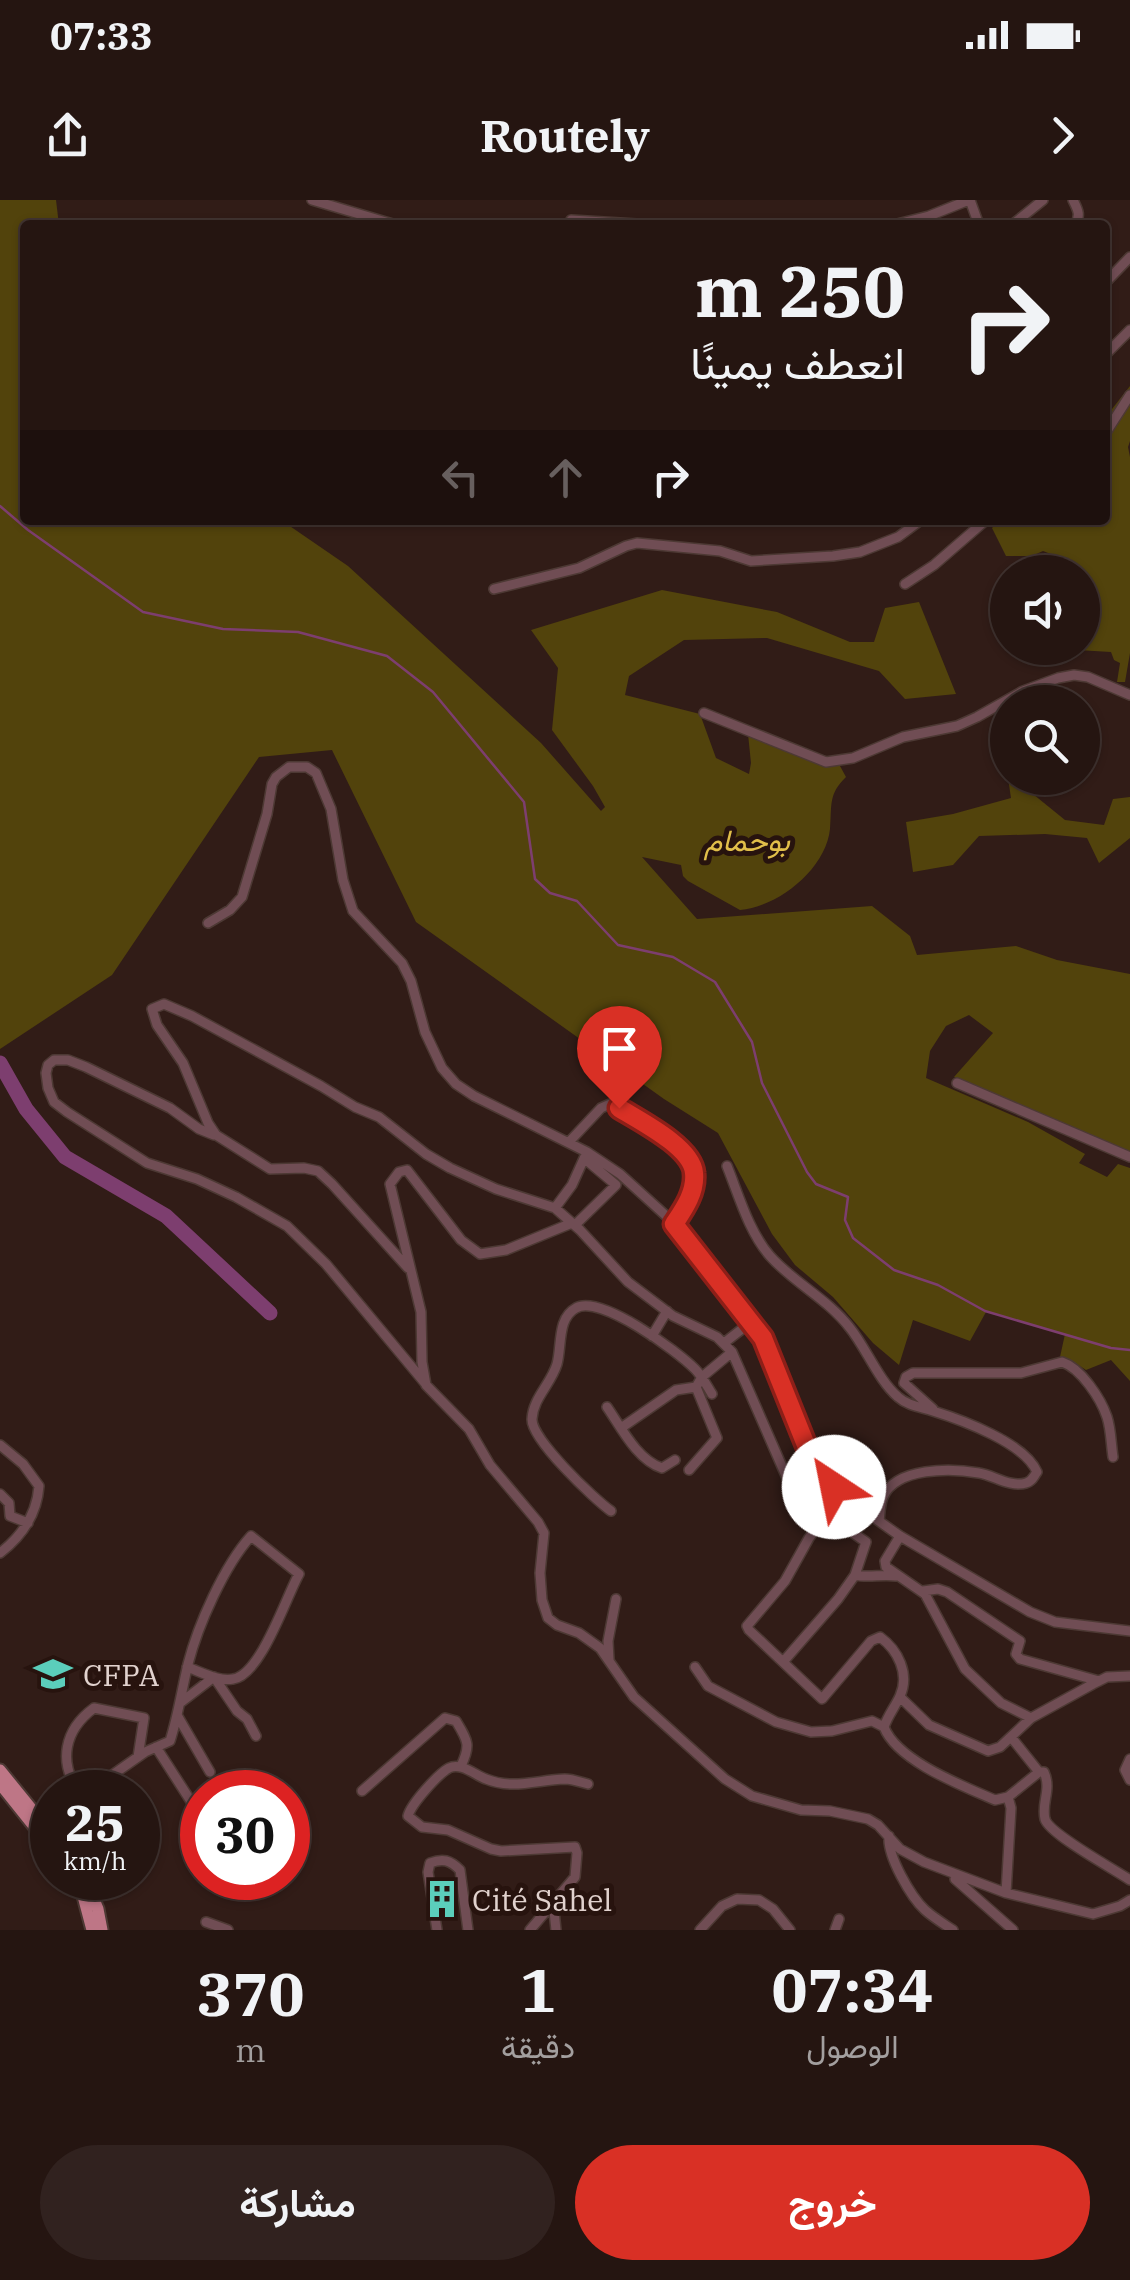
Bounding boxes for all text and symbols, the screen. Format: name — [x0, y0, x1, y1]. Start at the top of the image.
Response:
text: 07:33 — [50, 11, 153, 60]
text: Routely — [480, 106, 650, 164]
icon: share — [40, 108, 95, 163]
icon: forward — [1035, 108, 1090, 163]
text: 250 m — [695, 245, 905, 336]
icon: right — [940, 260, 1070, 390]
text: انعطف يمينًا — [690, 333, 905, 391]
icon: left — [433, 450, 488, 505]
icon: ahead — [538, 450, 593, 505]
icon: right — [643, 450, 698, 505]
map controls — [990, 555, 1100, 795]
button: sound — [990, 555, 1100, 665]
button: search — [990, 685, 1100, 795]
park label: بوحمام — [703, 820, 791, 861]
pin — [577, 1006, 662, 1109]
icon: arrive — [592, 1021, 647, 1076]
position arrow — [782, 1435, 886, 1539]
school or university icon: CFPA — [32, 1653, 74, 1695]
place label: CFPA — [83, 1655, 160, 1694]
speed limit sign: 30 — [180, 1770, 310, 1900]
text: 25 — [65, 1790, 125, 1855]
text: km/h — [63, 1844, 127, 1877]
building icon: Cité Sahel — [421, 1878, 463, 1920]
place label: Cité Sahel — [472, 1880, 612, 1919]
text: 1 — [520, 1950, 556, 2029]
text: 07:34 — [771, 1950, 934, 2029]
text: 370 — [196, 1954, 304, 2033]
text: دقيقة — [501, 2025, 575, 2067]
text: الوصول — [806, 2025, 899, 2067]
text: m — [235, 2029, 266, 2071]
button: مشاركة — [40, 2145, 555, 2260]
button: خروج — [575, 2145, 1090, 2260]

